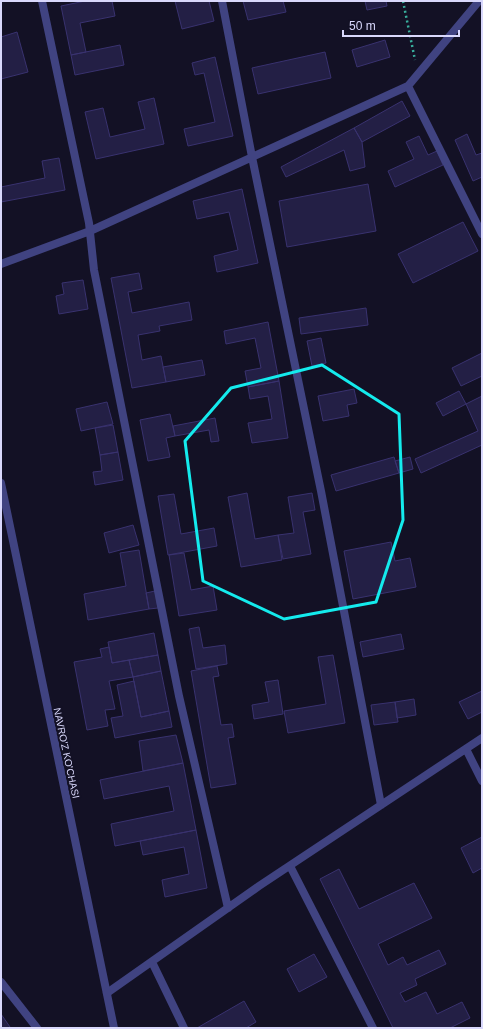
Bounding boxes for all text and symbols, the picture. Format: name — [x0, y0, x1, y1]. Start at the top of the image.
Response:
scale bar — [343, 12, 459, 38]
text: 50 m — [349, 19, 376, 33]
street label: NAVRO'Z KO'CHASI — [52, 707, 82, 800]

